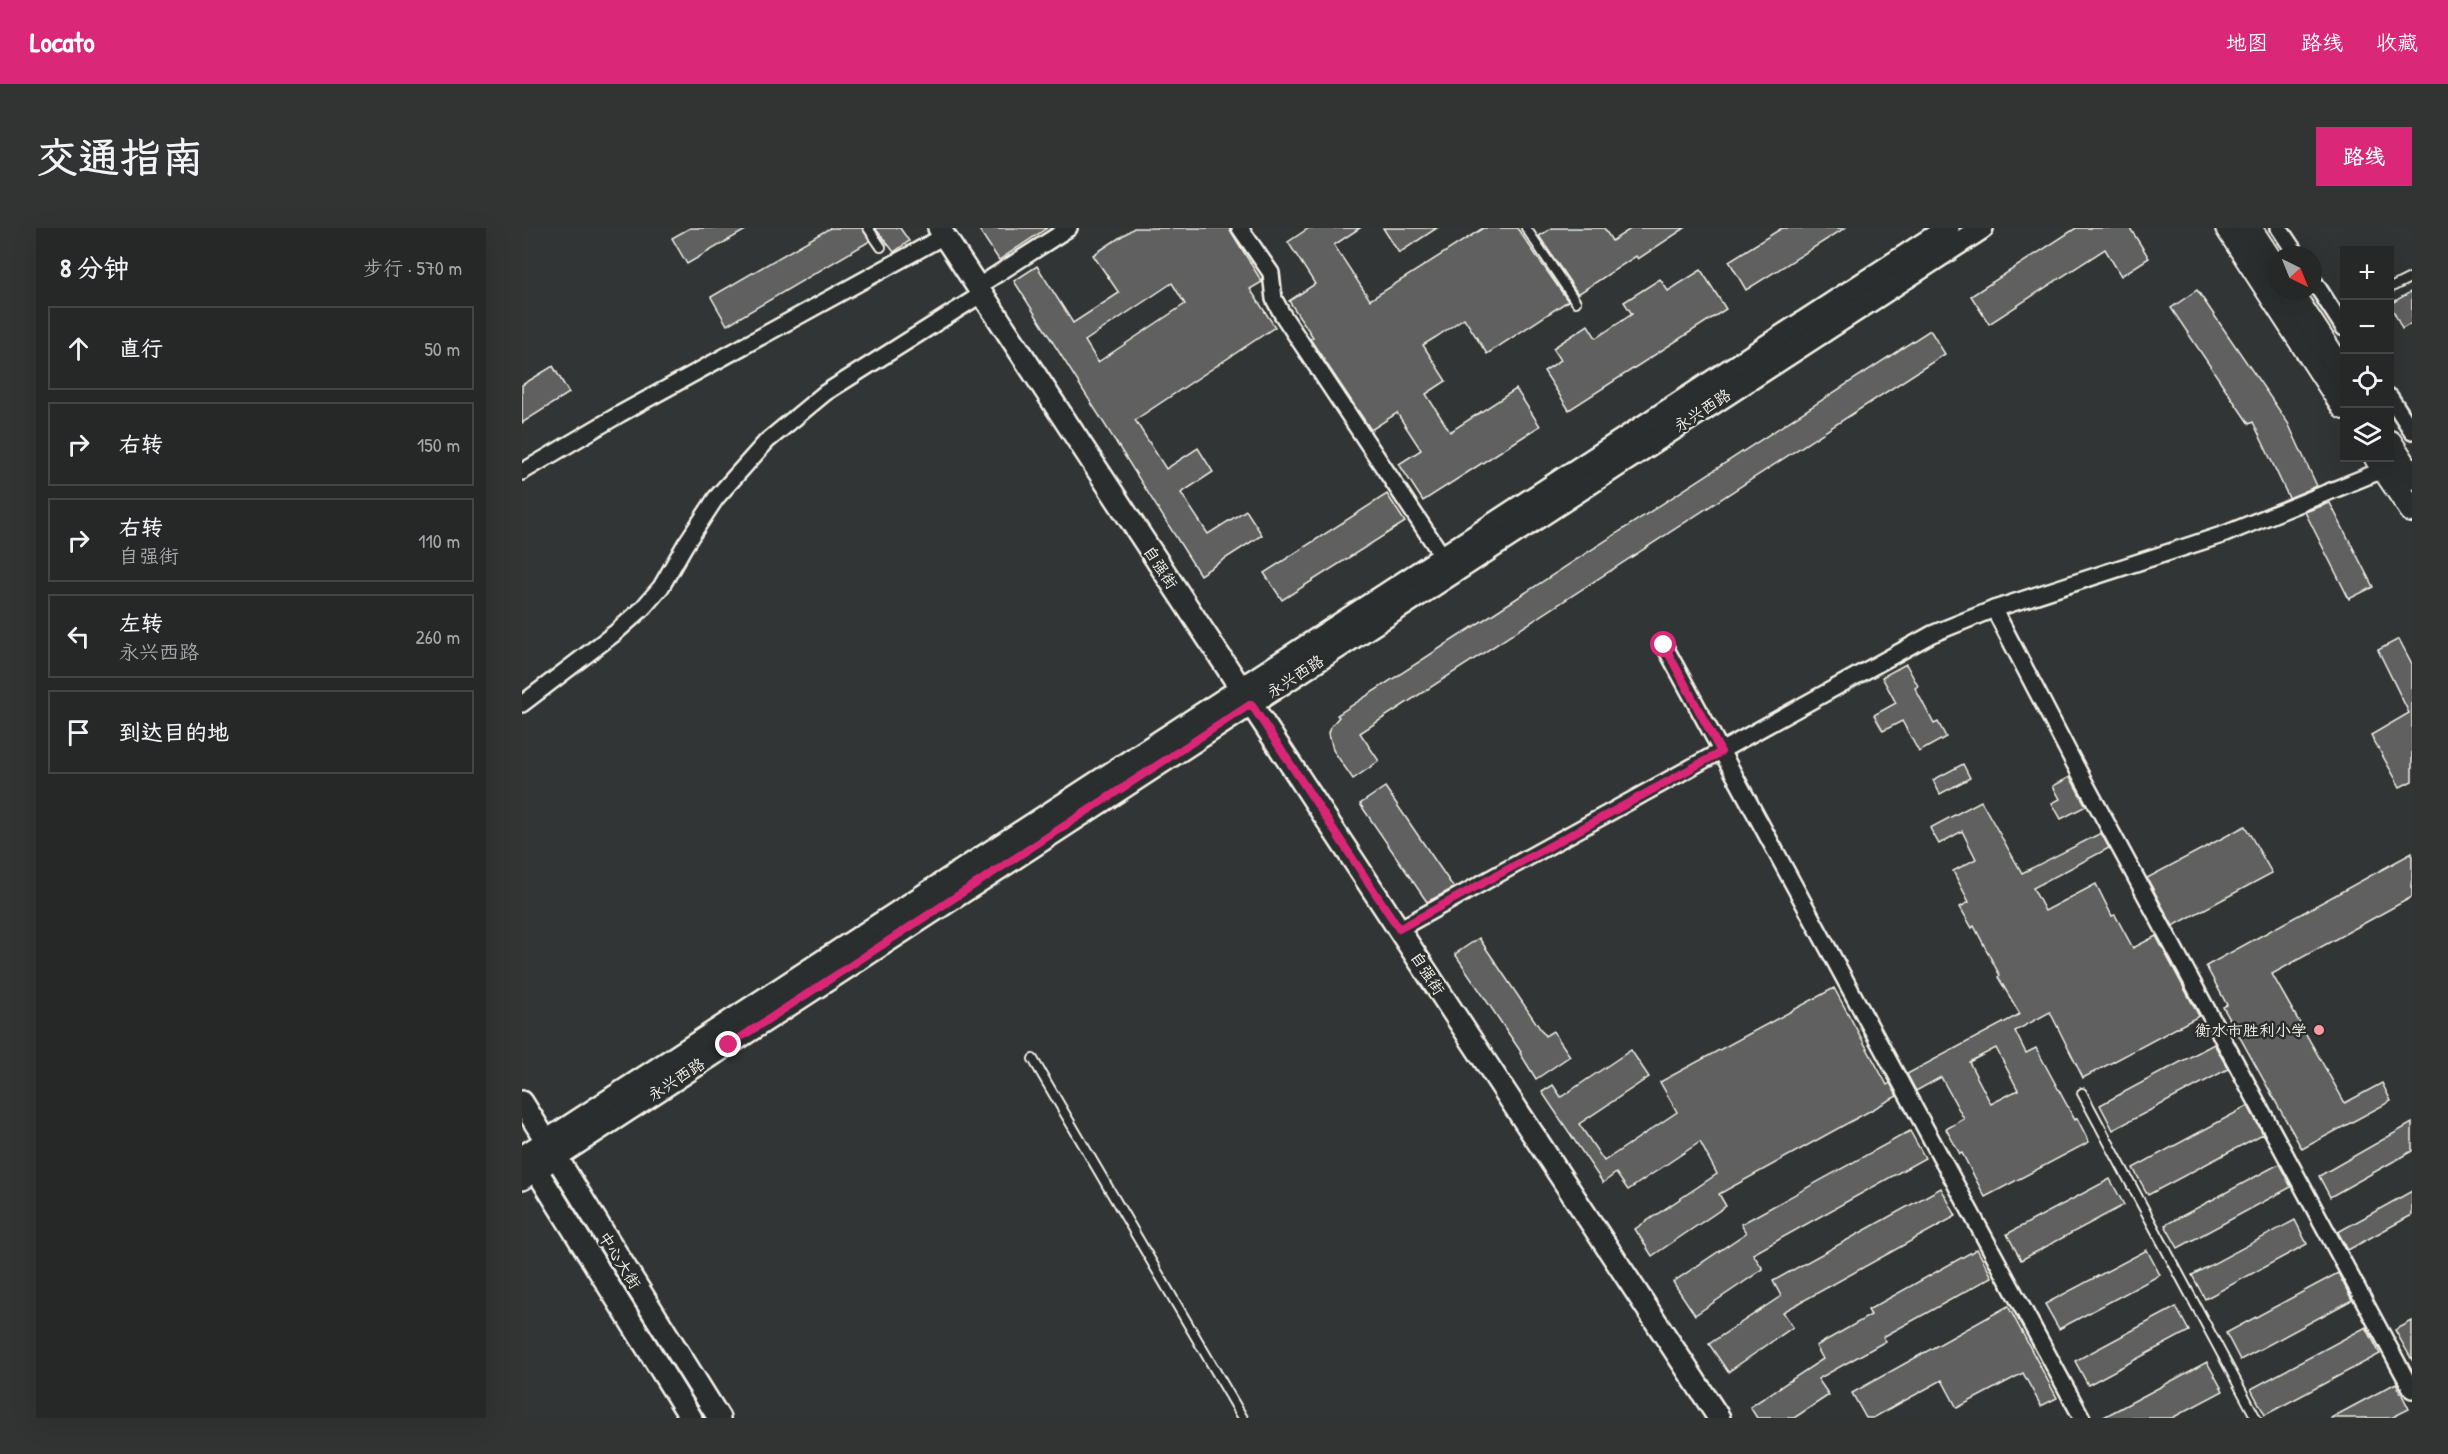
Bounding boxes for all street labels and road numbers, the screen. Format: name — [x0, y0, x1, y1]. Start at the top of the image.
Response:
street label: 永兴西路 — [1669, 383, 1735, 437]
street label: 自强街 — [1139, 541, 1183, 593]
street label: 永兴西路 — [1262, 649, 1328, 703]
street label: 自强街 — [1406, 947, 1450, 999]
street label: 永兴西路 — [643, 1052, 709, 1106]
street label: 中心大街 — [594, 1227, 646, 1293]

